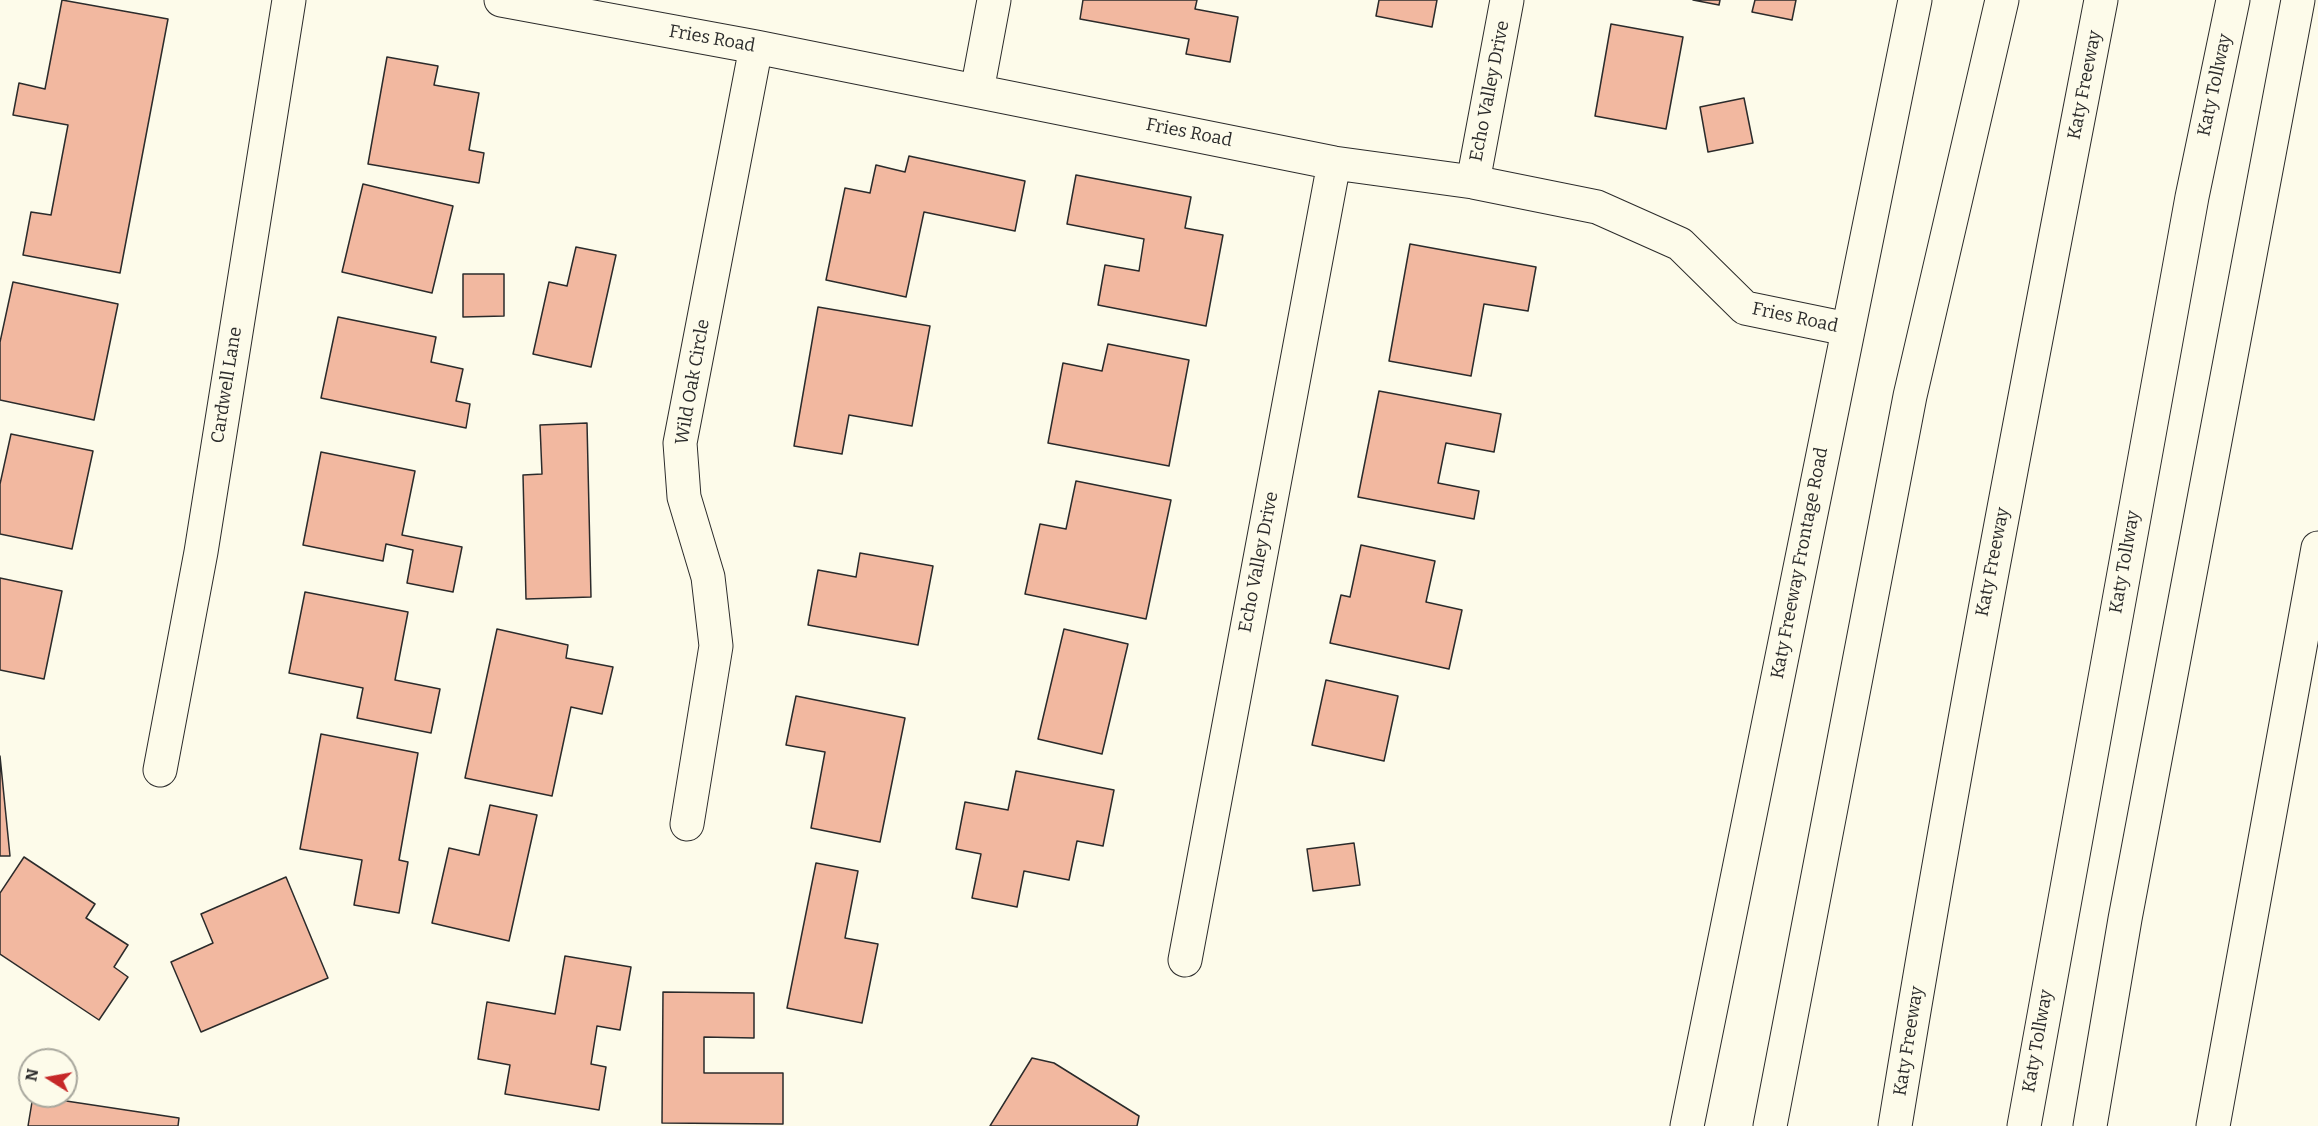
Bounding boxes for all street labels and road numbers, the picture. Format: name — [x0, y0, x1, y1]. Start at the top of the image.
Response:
street label: Echo Valley Drive — [1466, 19, 1514, 163]
street label: Fries Road — [667, 21, 757, 57]
street label: Katy Freeway — [2064, 29, 2106, 141]
street label: Katy Tollway — [2194, 32, 2236, 138]
street label: Fries Road — [1144, 114, 1234, 152]
street label: Fries Road — [1750, 298, 1840, 338]
street label: Wild Oak Circle — [671, 318, 715, 446]
street label: Cardwell Lane — [207, 325, 247, 445]
street label: Katy Freeway Frontage Road — [1767, 445, 1833, 681]
street label: Echo Valley Drive — [1235, 490, 1283, 634]
street label: Katy Freeway — [1972, 506, 2014, 618]
street label: Katy Tollway — [2105, 509, 2145, 615]
street label: Katy Freeway — [1890, 985, 1928, 1097]
street label: Katy Tollway — [2018, 988, 2058, 1094]

